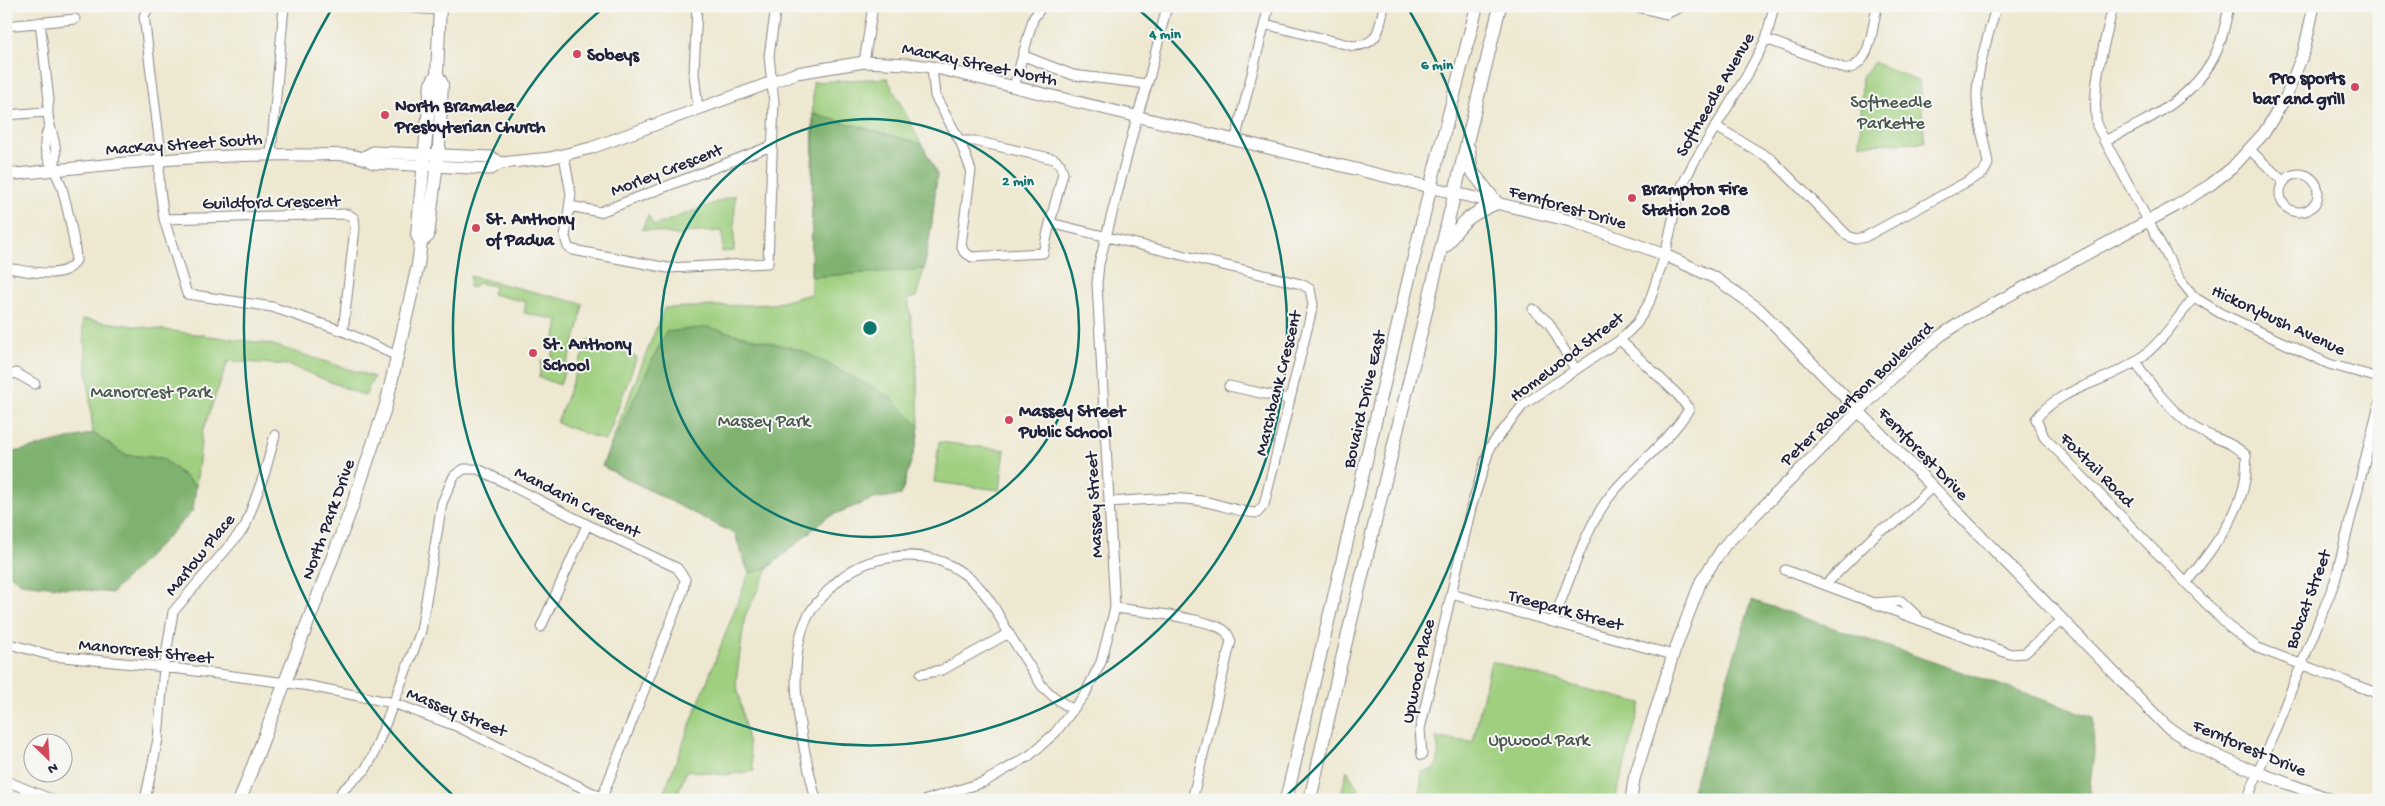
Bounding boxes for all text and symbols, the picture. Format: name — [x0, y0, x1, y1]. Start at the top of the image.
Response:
text: 4 min — [1148, 26, 1182, 44]
street label: Softneedle Avenue — [1672, 29, 1761, 161]
street label: MacKay Street North — [900, 39, 1059, 92]
place label: Sobeys — [587, 46, 640, 67]
marker: Sobeys — [571, 48, 583, 60]
text: 6 min — [1421, 57, 1454, 75]
place label: Pro sports bar and grill — [2252, 69, 2346, 111]
marker: Pro sports bar and grill — [2349, 81, 2361, 93]
park label: Softneedle Parkette — [1850, 93, 1932, 135]
place label: North Bramalea Presbyterian Church — [394, 97, 546, 139]
marker: North Bramalea Presbyterian Church — [379, 109, 391, 121]
street label: MacKay Street South — [105, 130, 264, 161]
street label: Morley Crescent — [608, 140, 727, 202]
text: 2 min — [1002, 173, 1035, 191]
place label: Brampton Fire Station 208 — [1641, 180, 1748, 222]
street label: Fernforest Drive — [1505, 181, 1629, 235]
street label: Guildford Crescent — [202, 192, 342, 215]
marker: Brampton Fire Station 208 — [1626, 192, 1638, 204]
place label: St. Anthony of Padua — [485, 210, 575, 252]
marker: St. Anthony of Padua — [470, 222, 482, 234]
street label: Hickorybush Avenue — [2208, 281, 2349, 362]
street label: Homewood Street — [1506, 307, 1630, 408]
street label: Marchbank Crescent — [1251, 308, 1308, 458]
street label: Peter Robertson Boulevard — [1776, 317, 1940, 472]
centre of rings — [861, 319, 879, 337]
street label: Bovaird Drive East — [1339, 327, 1392, 471]
place label: St. Anthony School — [543, 335, 632, 377]
marker: St. Anthony School — [527, 347, 539, 359]
park label: Manorcrest Park — [90, 383, 214, 404]
place label: Massey Street Public School — [1018, 402, 1127, 444]
street label: Fernforest Drive — [1872, 403, 1972, 506]
park label: Massey Park — [718, 412, 812, 433]
marker: Massey Street Public School — [1003, 414, 1015, 426]
street label: Foxtail Road — [2054, 428, 2139, 513]
street label: Massey Street — [1082, 450, 1109, 558]
street label: North Park Drive — [298, 456, 361, 583]
street label: Mandarin Crescent — [511, 463, 645, 545]
street label: Marlow Place — [161, 510, 241, 601]
street label: Bobcat Street — [2281, 546, 2338, 653]
street label: Treepark Street — [1505, 586, 1626, 637]
street label: Upwood Place — [1398, 617, 1441, 726]
street label: Manorcrest Street — [78, 635, 215, 670]
street label: Massey Street — [403, 684, 511, 744]
street label: Fernforest Drive — [2188, 716, 2310, 783]
park label: Upwood Park — [1488, 731, 1591, 752]
north arrow — [22, 734, 72, 784]
text: N — [45, 758, 60, 777]

